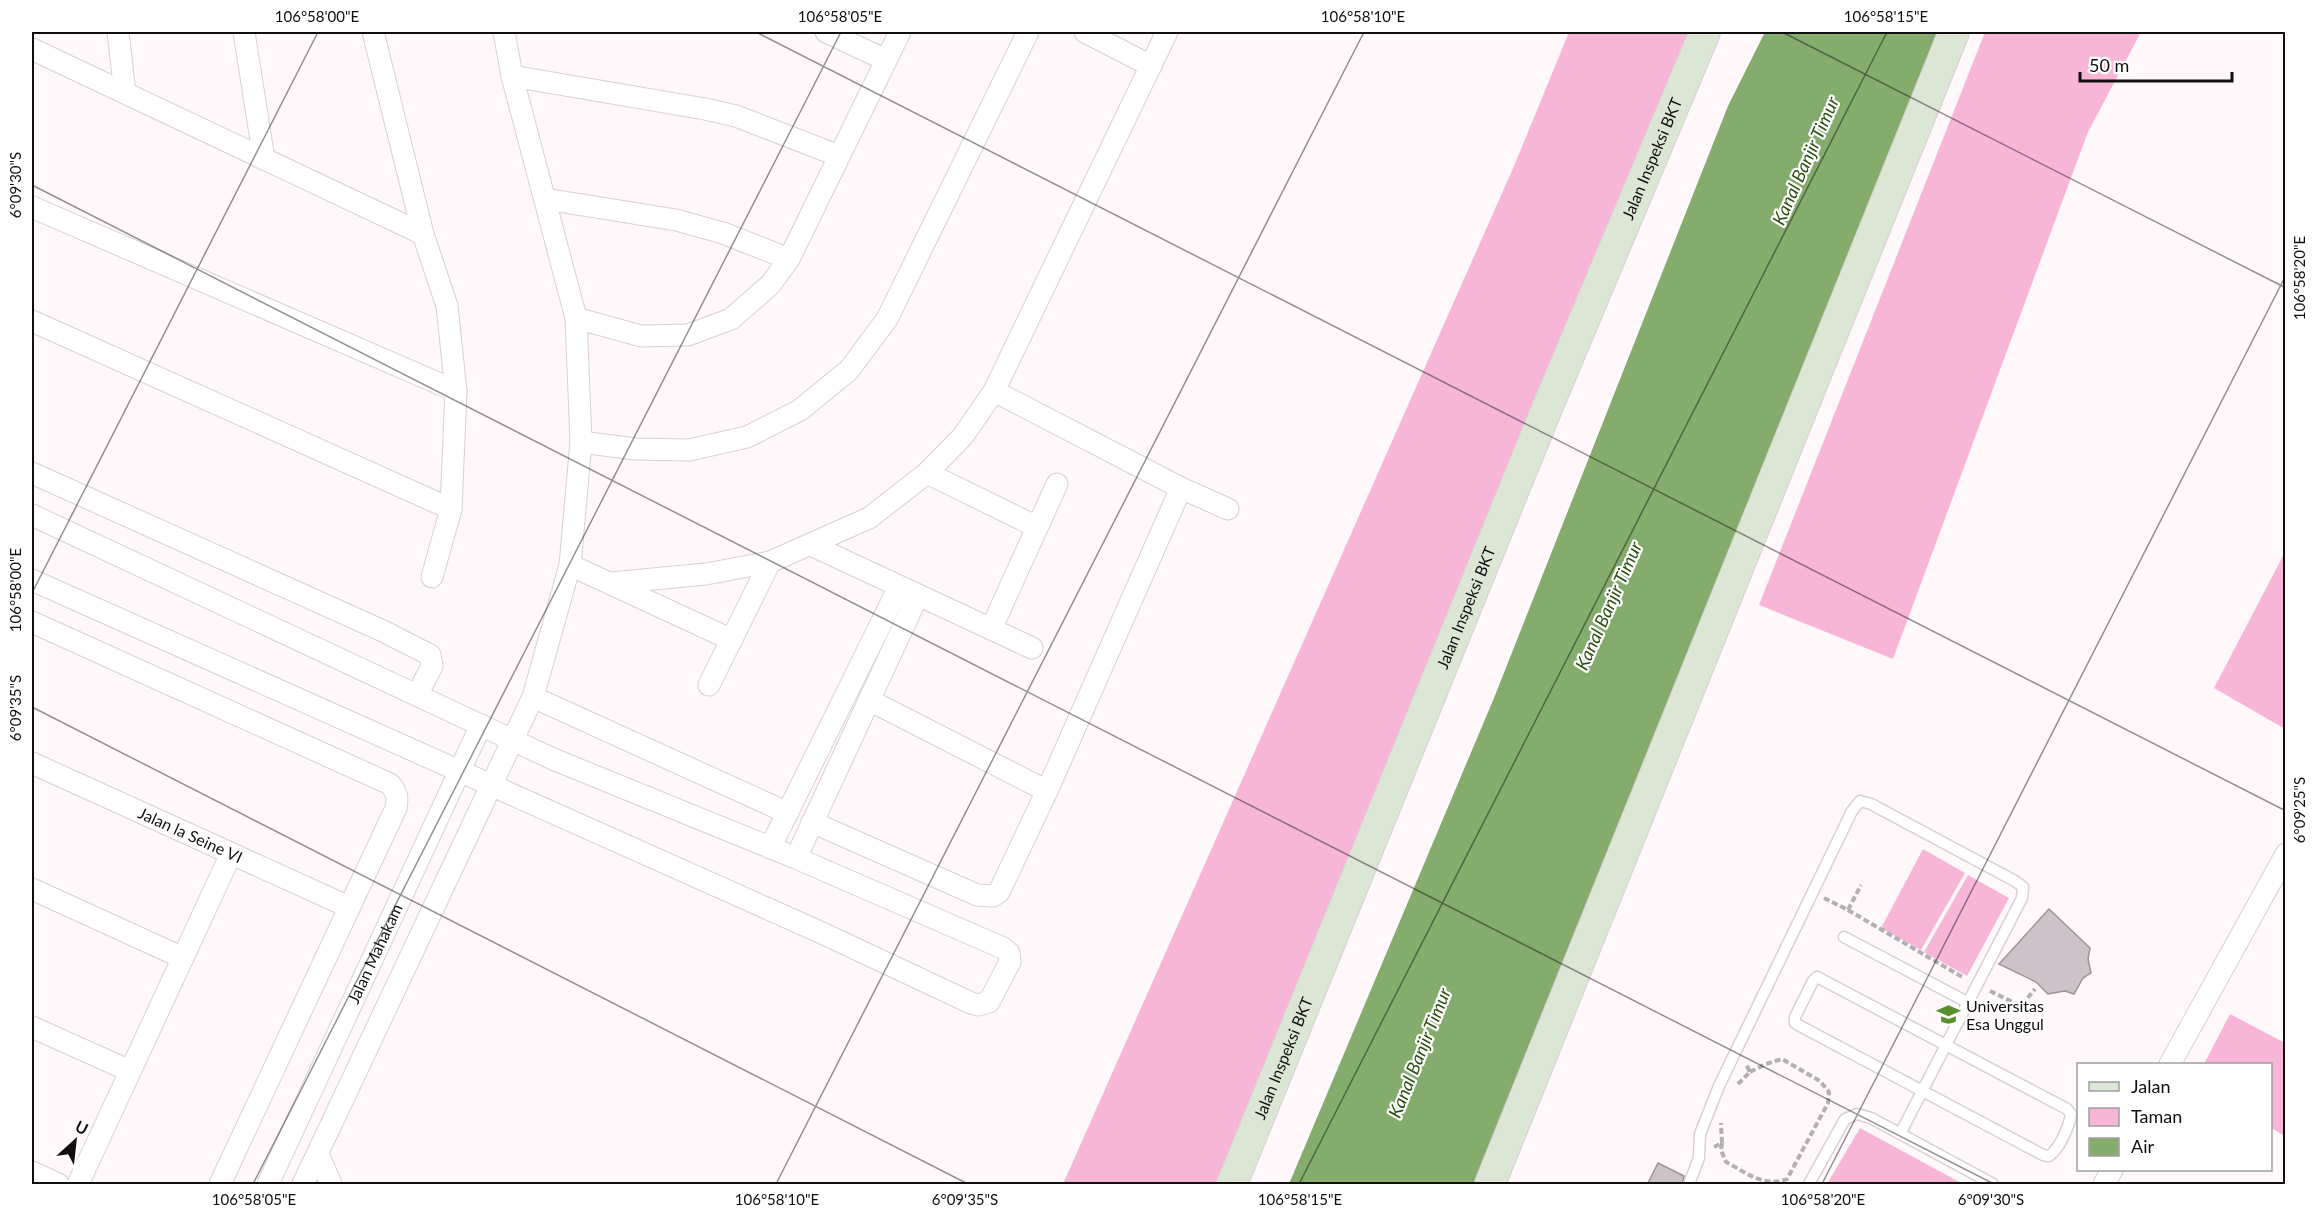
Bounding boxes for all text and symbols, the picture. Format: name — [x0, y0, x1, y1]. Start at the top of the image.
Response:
text: 106°58'00"E — [275, 7, 359, 25]
text: 106°58'05"E — [798, 7, 882, 25]
text: 106°58'10"E — [1321, 7, 1405, 25]
text: 106°58'15"E — [1844, 7, 1928, 25]
scale bar — [2080, 45, 2232, 83]
text: 50 m — [2089, 54, 2129, 76]
water label: Kanal Banjir Timur — [1767, 92, 1844, 228]
street label: Jalan Inspeksi BKT — [1617, 94, 1686, 222]
text: 6°09'30"S — [6, 152, 24, 218]
text: 106°58'20"E — [2290, 236, 2308, 320]
water label: Kanal Banjir Timur — [1570, 537, 1647, 673]
street label: Jalan Inspeksi BKT — [1432, 543, 1499, 671]
text: 106°58'00"E — [6, 548, 24, 632]
text: 6°09'35"S — [6, 675, 24, 741]
text: 6°09'25"S — [2290, 777, 2308, 843]
street label: Jalan la Seine VI — [136, 803, 246, 866]
street label: Jalan Mahakam — [343, 900, 406, 1006]
water label: Kanal Banjir Timur — [1383, 984, 1455, 1121]
street label: Jalan Inspeksi BKT — [1249, 993, 1316, 1122]
place label: Universitas Esa Unggul — [1966, 996, 2044, 1033]
school or university icon: Universitas Esa Unggul — [1935, 1002, 1961, 1028]
legend — [2077, 1063, 2272, 1171]
text: Jalan — [2131, 1075, 2170, 1097]
text: Taman — [2131, 1105, 2182, 1127]
north arrow — [45, 1111, 105, 1171]
text: U — [72, 1116, 92, 1138]
text: Air — [2131, 1135, 2154, 1157]
text: 106°58'05"E — [212, 1190, 296, 1208]
text: 106°58'10"E — [735, 1190, 819, 1208]
text: 6°09'35"S — [932, 1190, 998, 1208]
text: 106°58'15"E — [1258, 1190, 1342, 1208]
text: 106°58'20"E — [1781, 1190, 1865, 1208]
text: 6°09'30"S — [1958, 1190, 2024, 1208]

